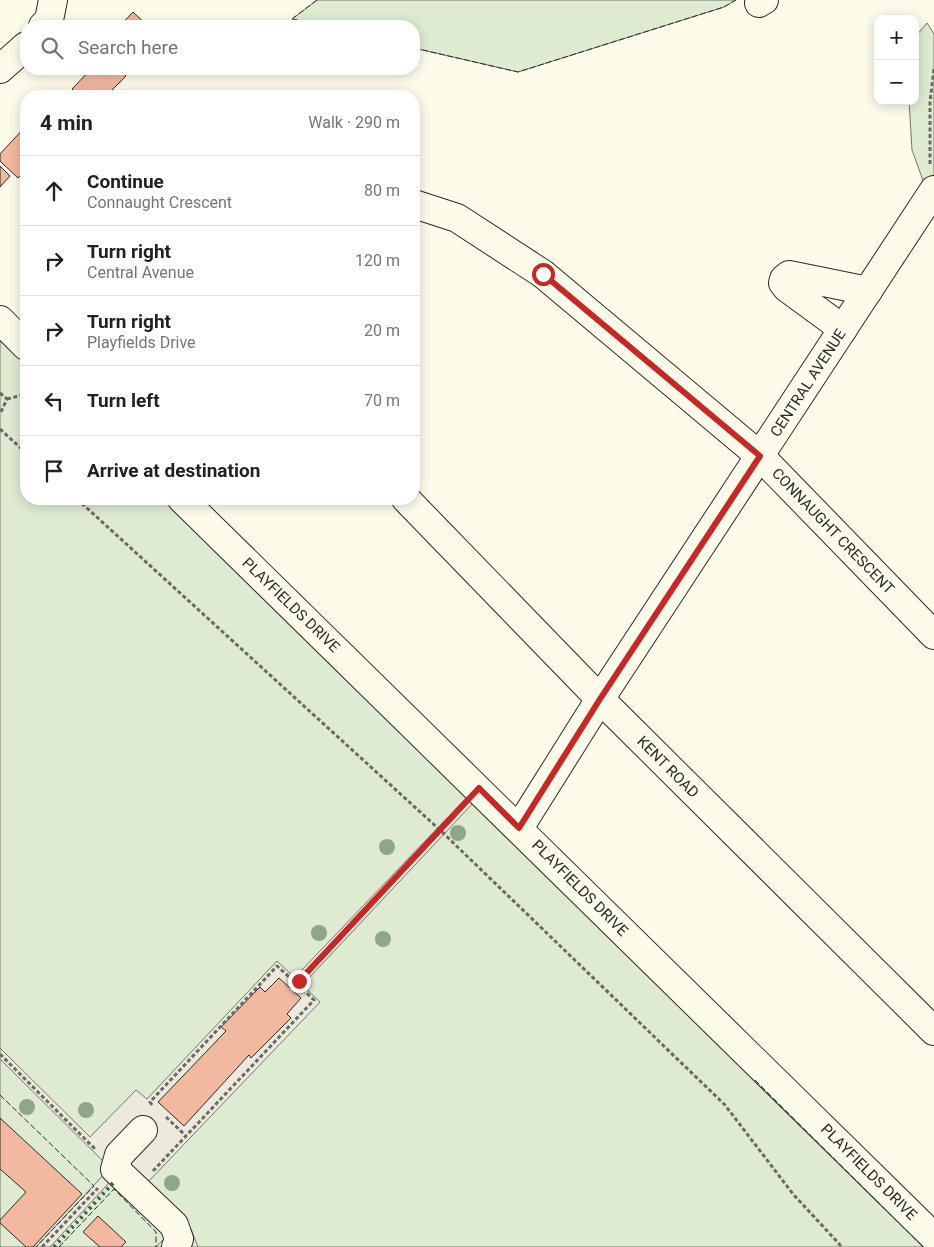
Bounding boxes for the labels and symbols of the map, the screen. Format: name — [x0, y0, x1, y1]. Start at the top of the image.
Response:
route start — [532, 263, 555, 286]
street label: CENTRAL AVENUE — [766, 325, 850, 440]
street label: CONNAUGHT CRESCENT — [768, 464, 898, 598]
street label: PLAYFIELDS DRIVE — [239, 554, 344, 656]
street label: KENT ROAD — [633, 732, 703, 802]
street label: PLAYFIELDS DRIVE — [528, 836, 632, 940]
route end — [288, 970, 311, 993]
street label: PLAYFIELDS DRIVE — [817, 1120, 921, 1224]

